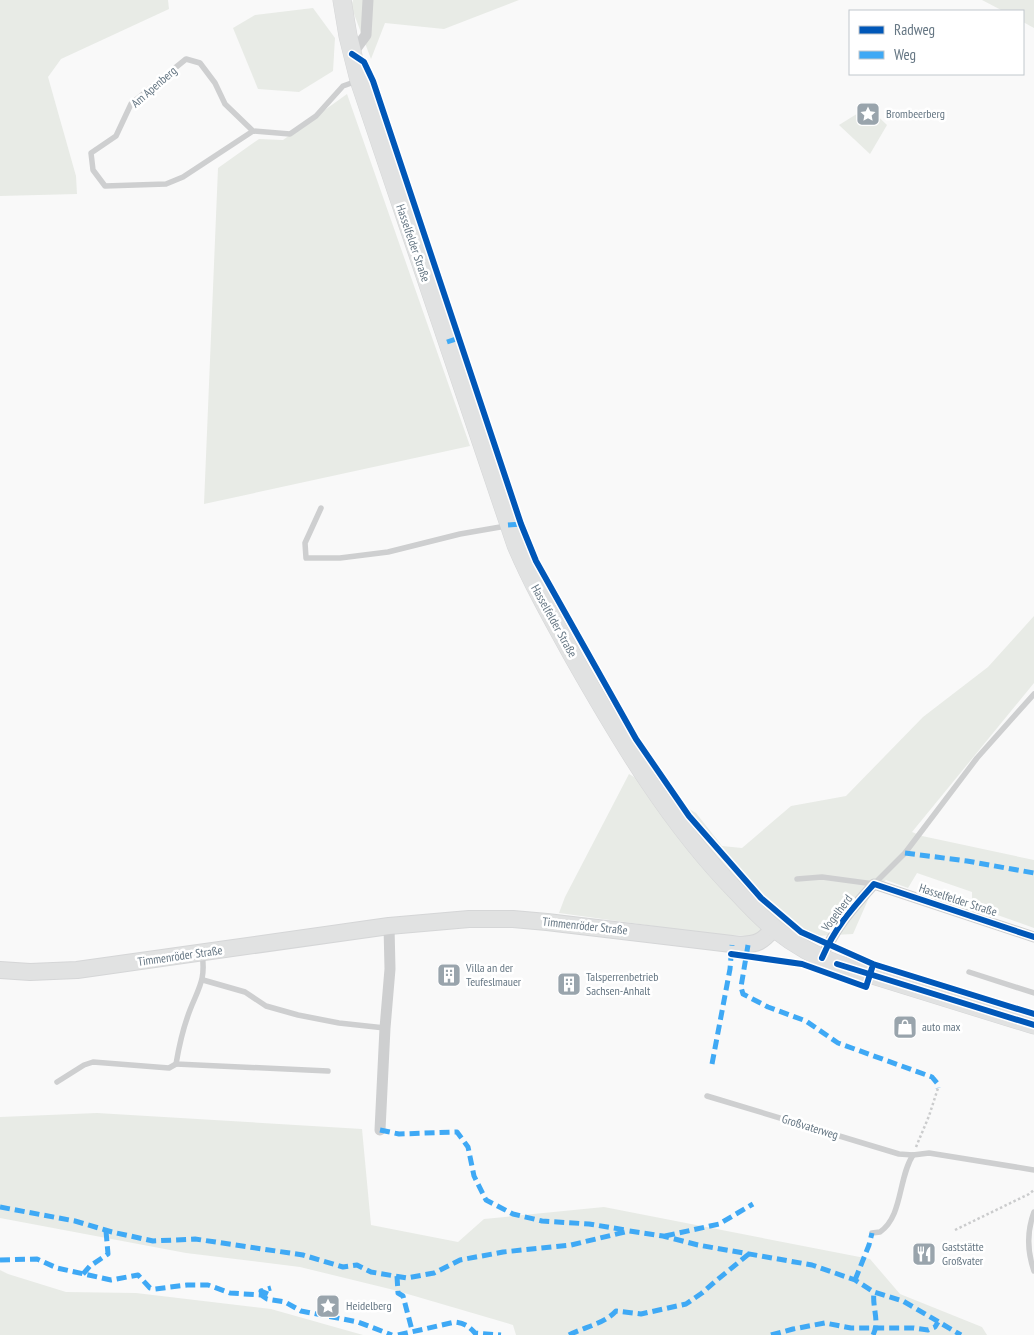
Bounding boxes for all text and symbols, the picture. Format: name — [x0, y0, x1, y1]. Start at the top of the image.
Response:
legend — [849, 10, 1024, 75]
text: Radweg — [894, 20, 935, 39]
text: Weg — [894, 45, 916, 64]
street label: Am Apenberg — [128, 63, 180, 110]
place icon: Brombeerberg — [855, 101, 881, 127]
place label: Brombeerberg — [886, 106, 945, 121]
street label: Hasselfelder Straße — [393, 202, 434, 284]
street label: Hasselfelder Straße — [528, 582, 581, 660]
street label: Hasselfelder Straße — [917, 880, 999, 919]
street label: Vogelherd — [817, 891, 855, 935]
street label: Timmenröder Straße — [542, 914, 628, 937]
street label: Timmenröder Straße — [136, 942, 223, 969]
place label: Villa an der Teufeslmauer — [465, 960, 522, 989]
building icon: Villa an der Teufeslmauer — [436, 962, 462, 988]
place label: Talsperrenbetrieb Sachsen-Anhalt — [586, 969, 659, 998]
building icon: Talsperrenbetrieb Sachsen-Anhalt — [556, 971, 582, 997]
shop icon: auto max — [892, 1014, 918, 1040]
place label: auto max — [922, 1019, 961, 1034]
street label: Großvaterweg — [780, 1111, 840, 1142]
place label: Gaststätte Großvater — [942, 1239, 984, 1268]
restaurant icon: Gaststätte Großvater — [911, 1241, 937, 1267]
place icon: Heidelberg — [315, 1293, 341, 1319]
place label: Heidelberg — [346, 1298, 392, 1313]

